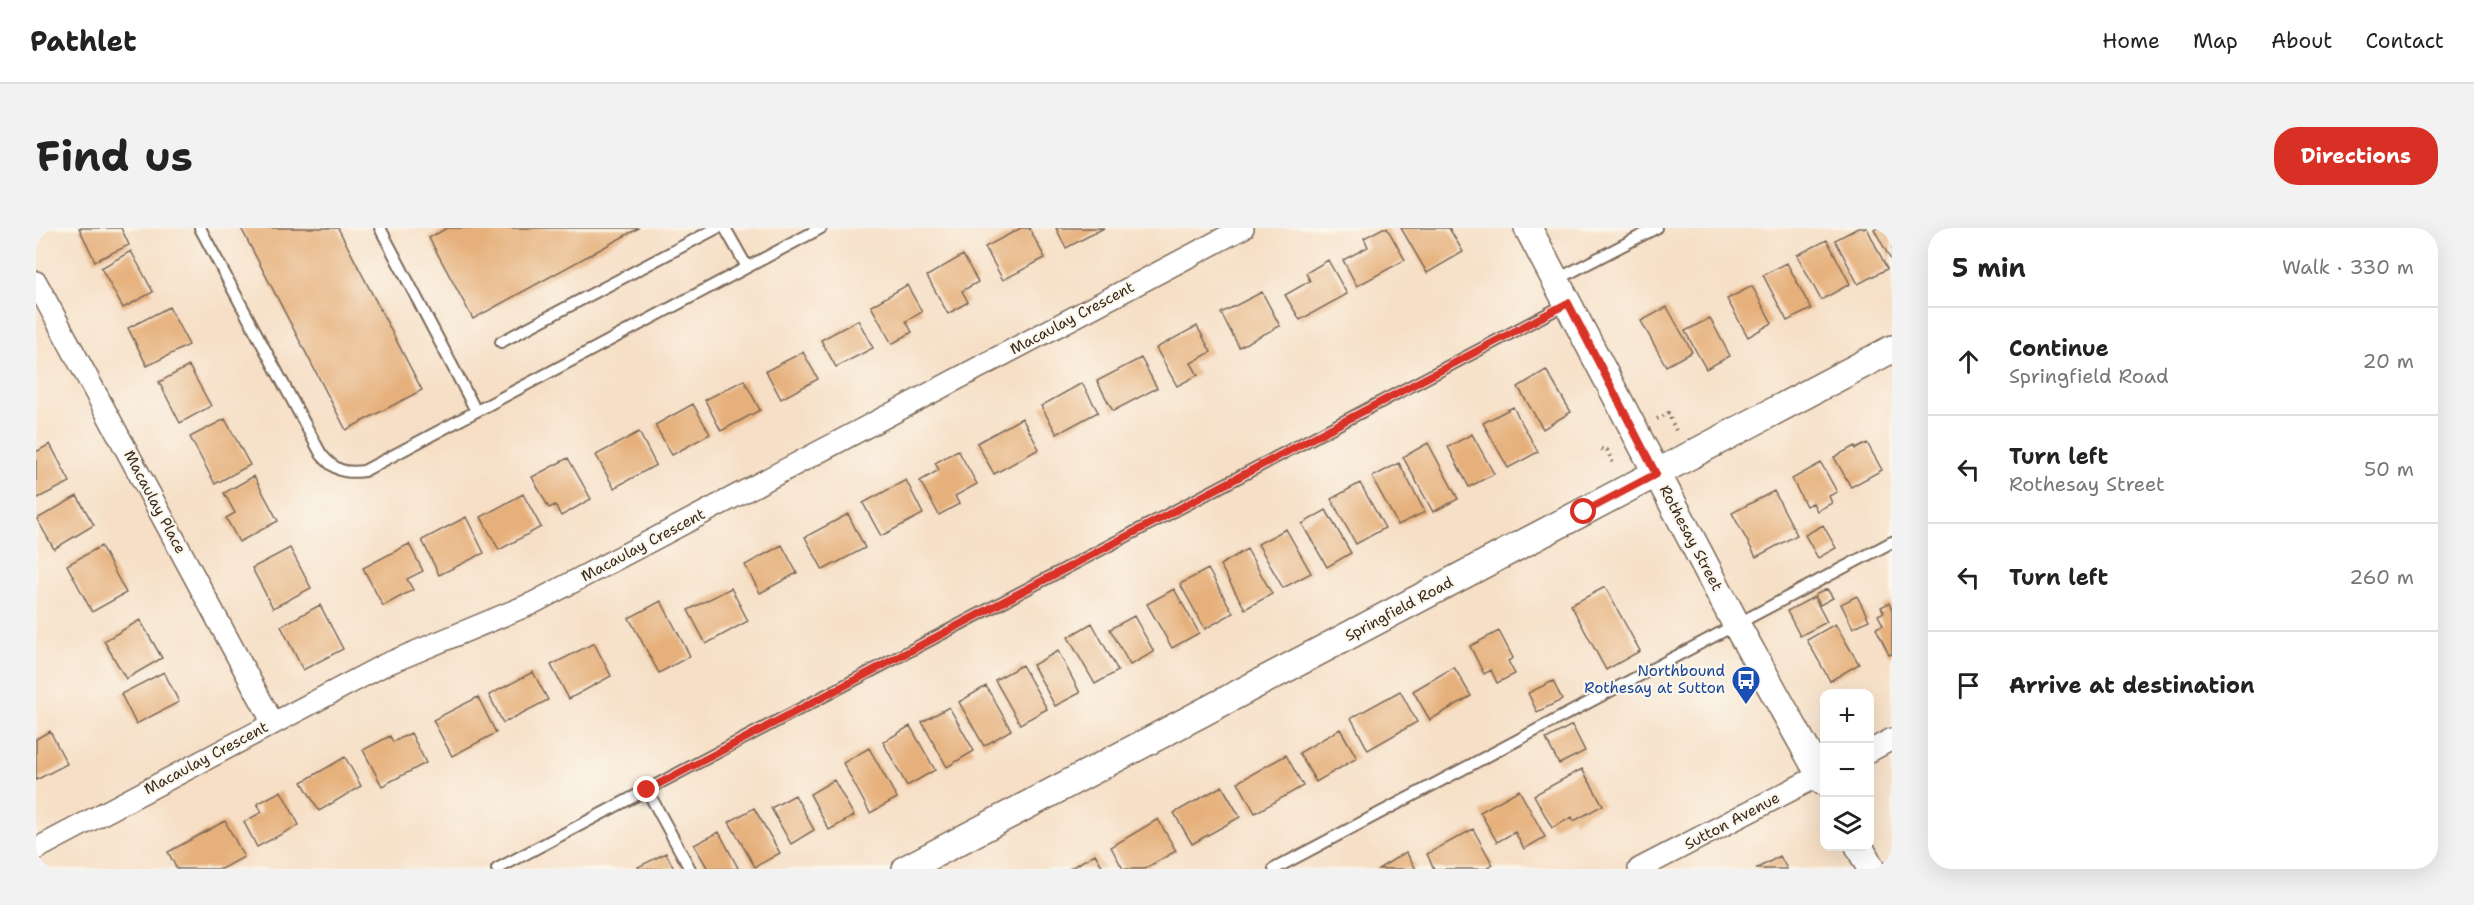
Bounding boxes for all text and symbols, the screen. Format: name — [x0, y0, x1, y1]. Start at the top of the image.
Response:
text: Pathlet — [30, 22, 137, 60]
text: Home — [2102, 27, 2160, 55]
text: Map — [2193, 27, 2238, 55]
text: About — [2271, 27, 2332, 55]
text: Contact — [2365, 27, 2444, 55]
button: Directions — [2274, 127, 2438, 185]
text: Find us — [36, 128, 193, 184]
text: 5 min — [1952, 250, 2026, 285]
text: Walk · 330 m — [2282, 254, 2414, 280]
street label: Macaulay Crescent — [1006, 277, 1138, 359]
text: Continue — [2009, 334, 2109, 363]
icon: ahead — [1952, 345, 1985, 378]
text: 20 m — [2363, 348, 2414, 374]
text: Springfield Road — [2009, 363, 2169, 389]
text: Turn left — [2009, 442, 2108, 471]
street label: Macaulay Place — [119, 447, 191, 557]
icon: left — [1952, 453, 1985, 486]
text: 50 m — [2364, 456, 2414, 482]
text: Rothesay Street — [2009, 471, 2165, 497]
street label: Rothesay Street — [1655, 482, 1727, 594]
route start — [1570, 498, 1596, 524]
street label: Macaulay Crescent — [577, 504, 709, 586]
icon: left — [1952, 561, 1985, 594]
text: Turn left — [2009, 563, 2108, 592]
text: 260 m — [2349, 564, 2414, 590]
street label: Springfield Road — [1341, 572, 1457, 646]
place label: Northbound Rothesay at Sutton — [1584, 661, 1725, 698]
bus stop icon: Northbound Rothesay at Sutton — [1730, 664, 1762, 706]
icon: arrive — [1952, 669, 1985, 702]
text: Arrive at destination — [2009, 671, 2255, 700]
map controls — [1820, 689, 1874, 851]
button: + — [1820, 689, 1874, 743]
street label: Macaulay Crescent — [140, 717, 272, 799]
button: − — [1820, 743, 1874, 797]
route end — [633, 776, 659, 802]
street label: Sutton Avenue — [1681, 787, 1783, 855]
button: layers — [1820, 797, 1874, 851]

